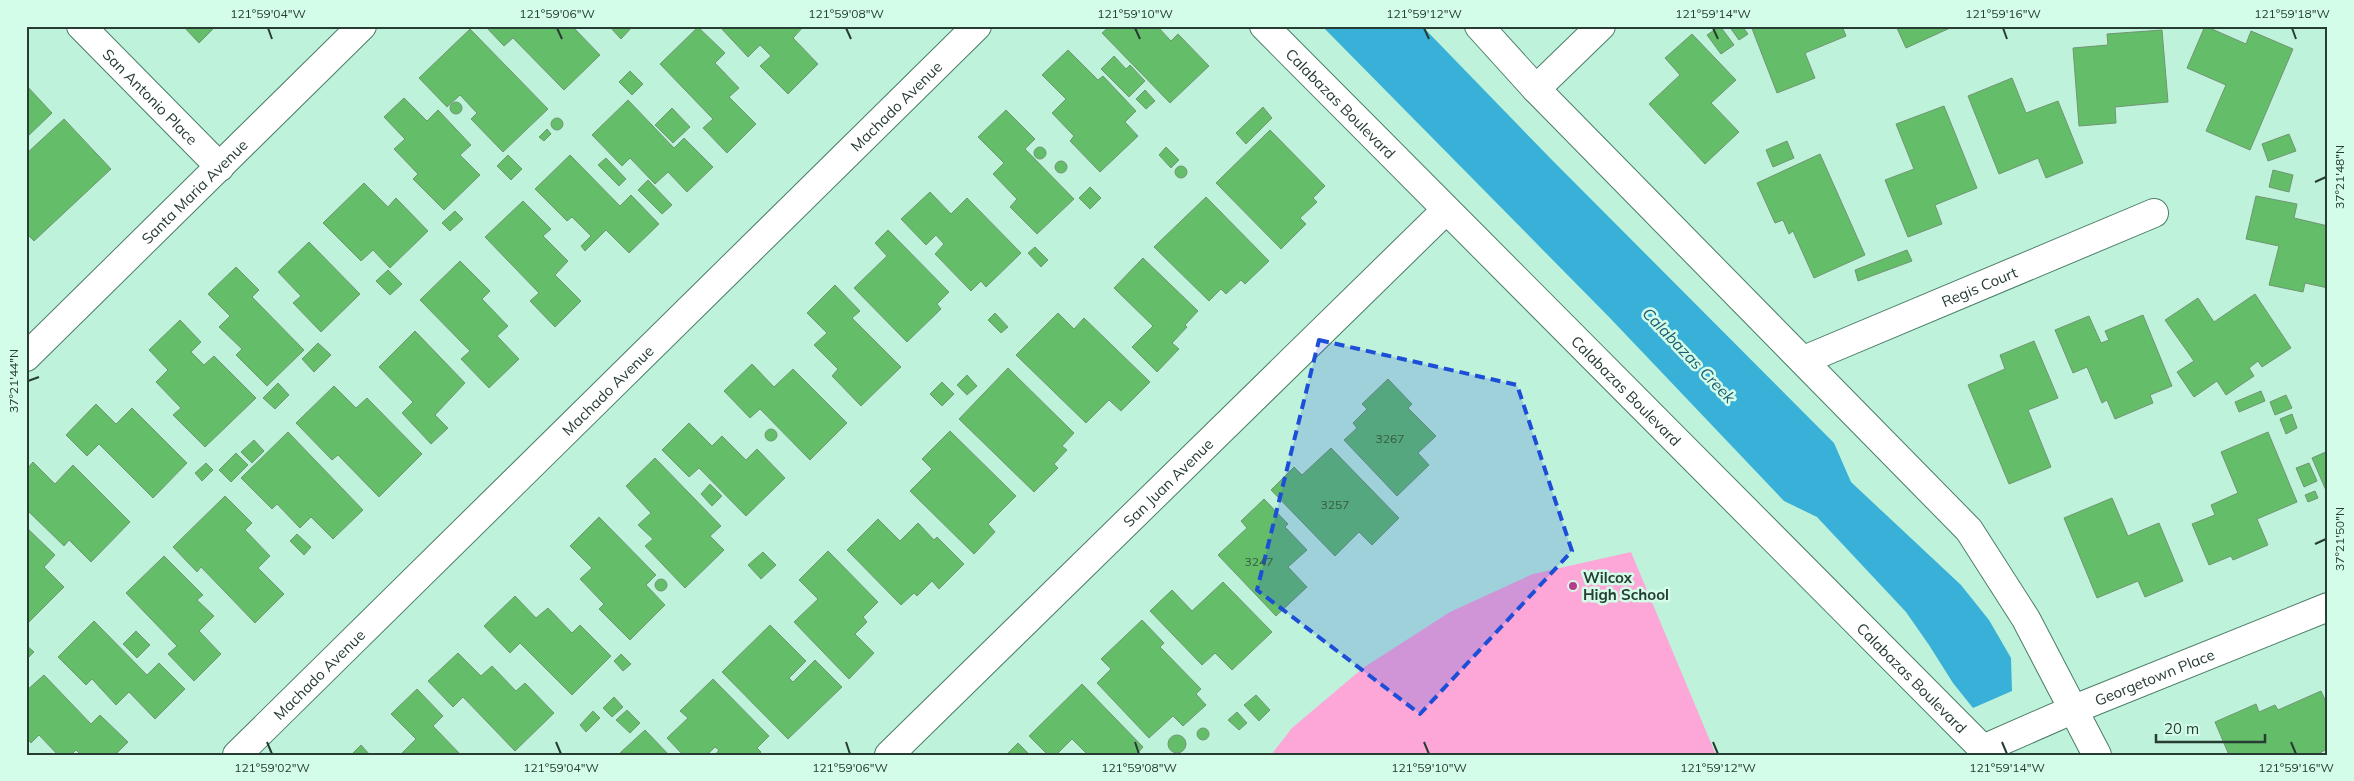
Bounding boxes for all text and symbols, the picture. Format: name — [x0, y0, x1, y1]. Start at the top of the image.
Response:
text: 121°59'04"W — [230, 6, 306, 21]
text: 121°59'06"W — [519, 6, 595, 21]
text: 121°59'08"W — [808, 6, 884, 21]
text: 121°59'10"W — [1097, 6, 1173, 21]
text: 121°59'12"W — [1386, 6, 1462, 21]
text: 121°59'14"W — [1675, 6, 1751, 21]
text: 121°59'16"W — [1965, 6, 2041, 21]
text: 121°59'18"W — [2254, 6, 2330, 21]
street label: San Antonio Place — [99, 44, 202, 149]
street label: Calabazas Boulevard — [1282, 44, 1400, 162]
street label: Machado Avenue — [846, 57, 946, 155]
street label: Santa Maria Avenue — [137, 135, 251, 248]
text: 37°21'48"N — [2332, 145, 2347, 209]
street label: Regis Court — [1938, 262, 2020, 311]
water label: Calabazas Creek — [1638, 303, 1740, 407]
street label: Calabazas Boulevard — [1568, 331, 1685, 450]
street label: Machado Avenue — [558, 341, 657, 439]
text: 37°21'44"N — [6, 349, 21, 413]
house number: 3267 — [1376, 431, 1404, 446]
street label: San Juan Avenue — [1119, 434, 1217, 531]
house number: 3257 — [1321, 497, 1349, 512]
text: 37°21'50"N — [2332, 507, 2347, 571]
house number: 3247 — [1245, 554, 1273, 569]
place label: Wilcox High School — [1583, 568, 1669, 604]
marker: Wilcox High School — [1567, 580, 1579, 592]
street label: Calabazas Boulevard — [1853, 618, 1971, 737]
street label: Machado Avenue — [269, 625, 369, 724]
street label: Georgetown Place — [2092, 644, 2217, 709]
scale bar — [2156, 711, 2265, 743]
text: 20 m — [2164, 719, 2199, 738]
text: 121°59'02"W — [234, 760, 310, 775]
text: 121°59'04"W — [523, 760, 599, 775]
text: 121°59'06"W — [812, 760, 888, 775]
text: 121°59'08"W — [1101, 760, 1177, 775]
text: 121°59'10"W — [1391, 760, 1467, 775]
text: 121°59'12"W — [1680, 760, 1756, 775]
text: 121°59'14"W — [1969, 760, 2045, 775]
text: 121°59'16"W — [2258, 760, 2334, 775]

